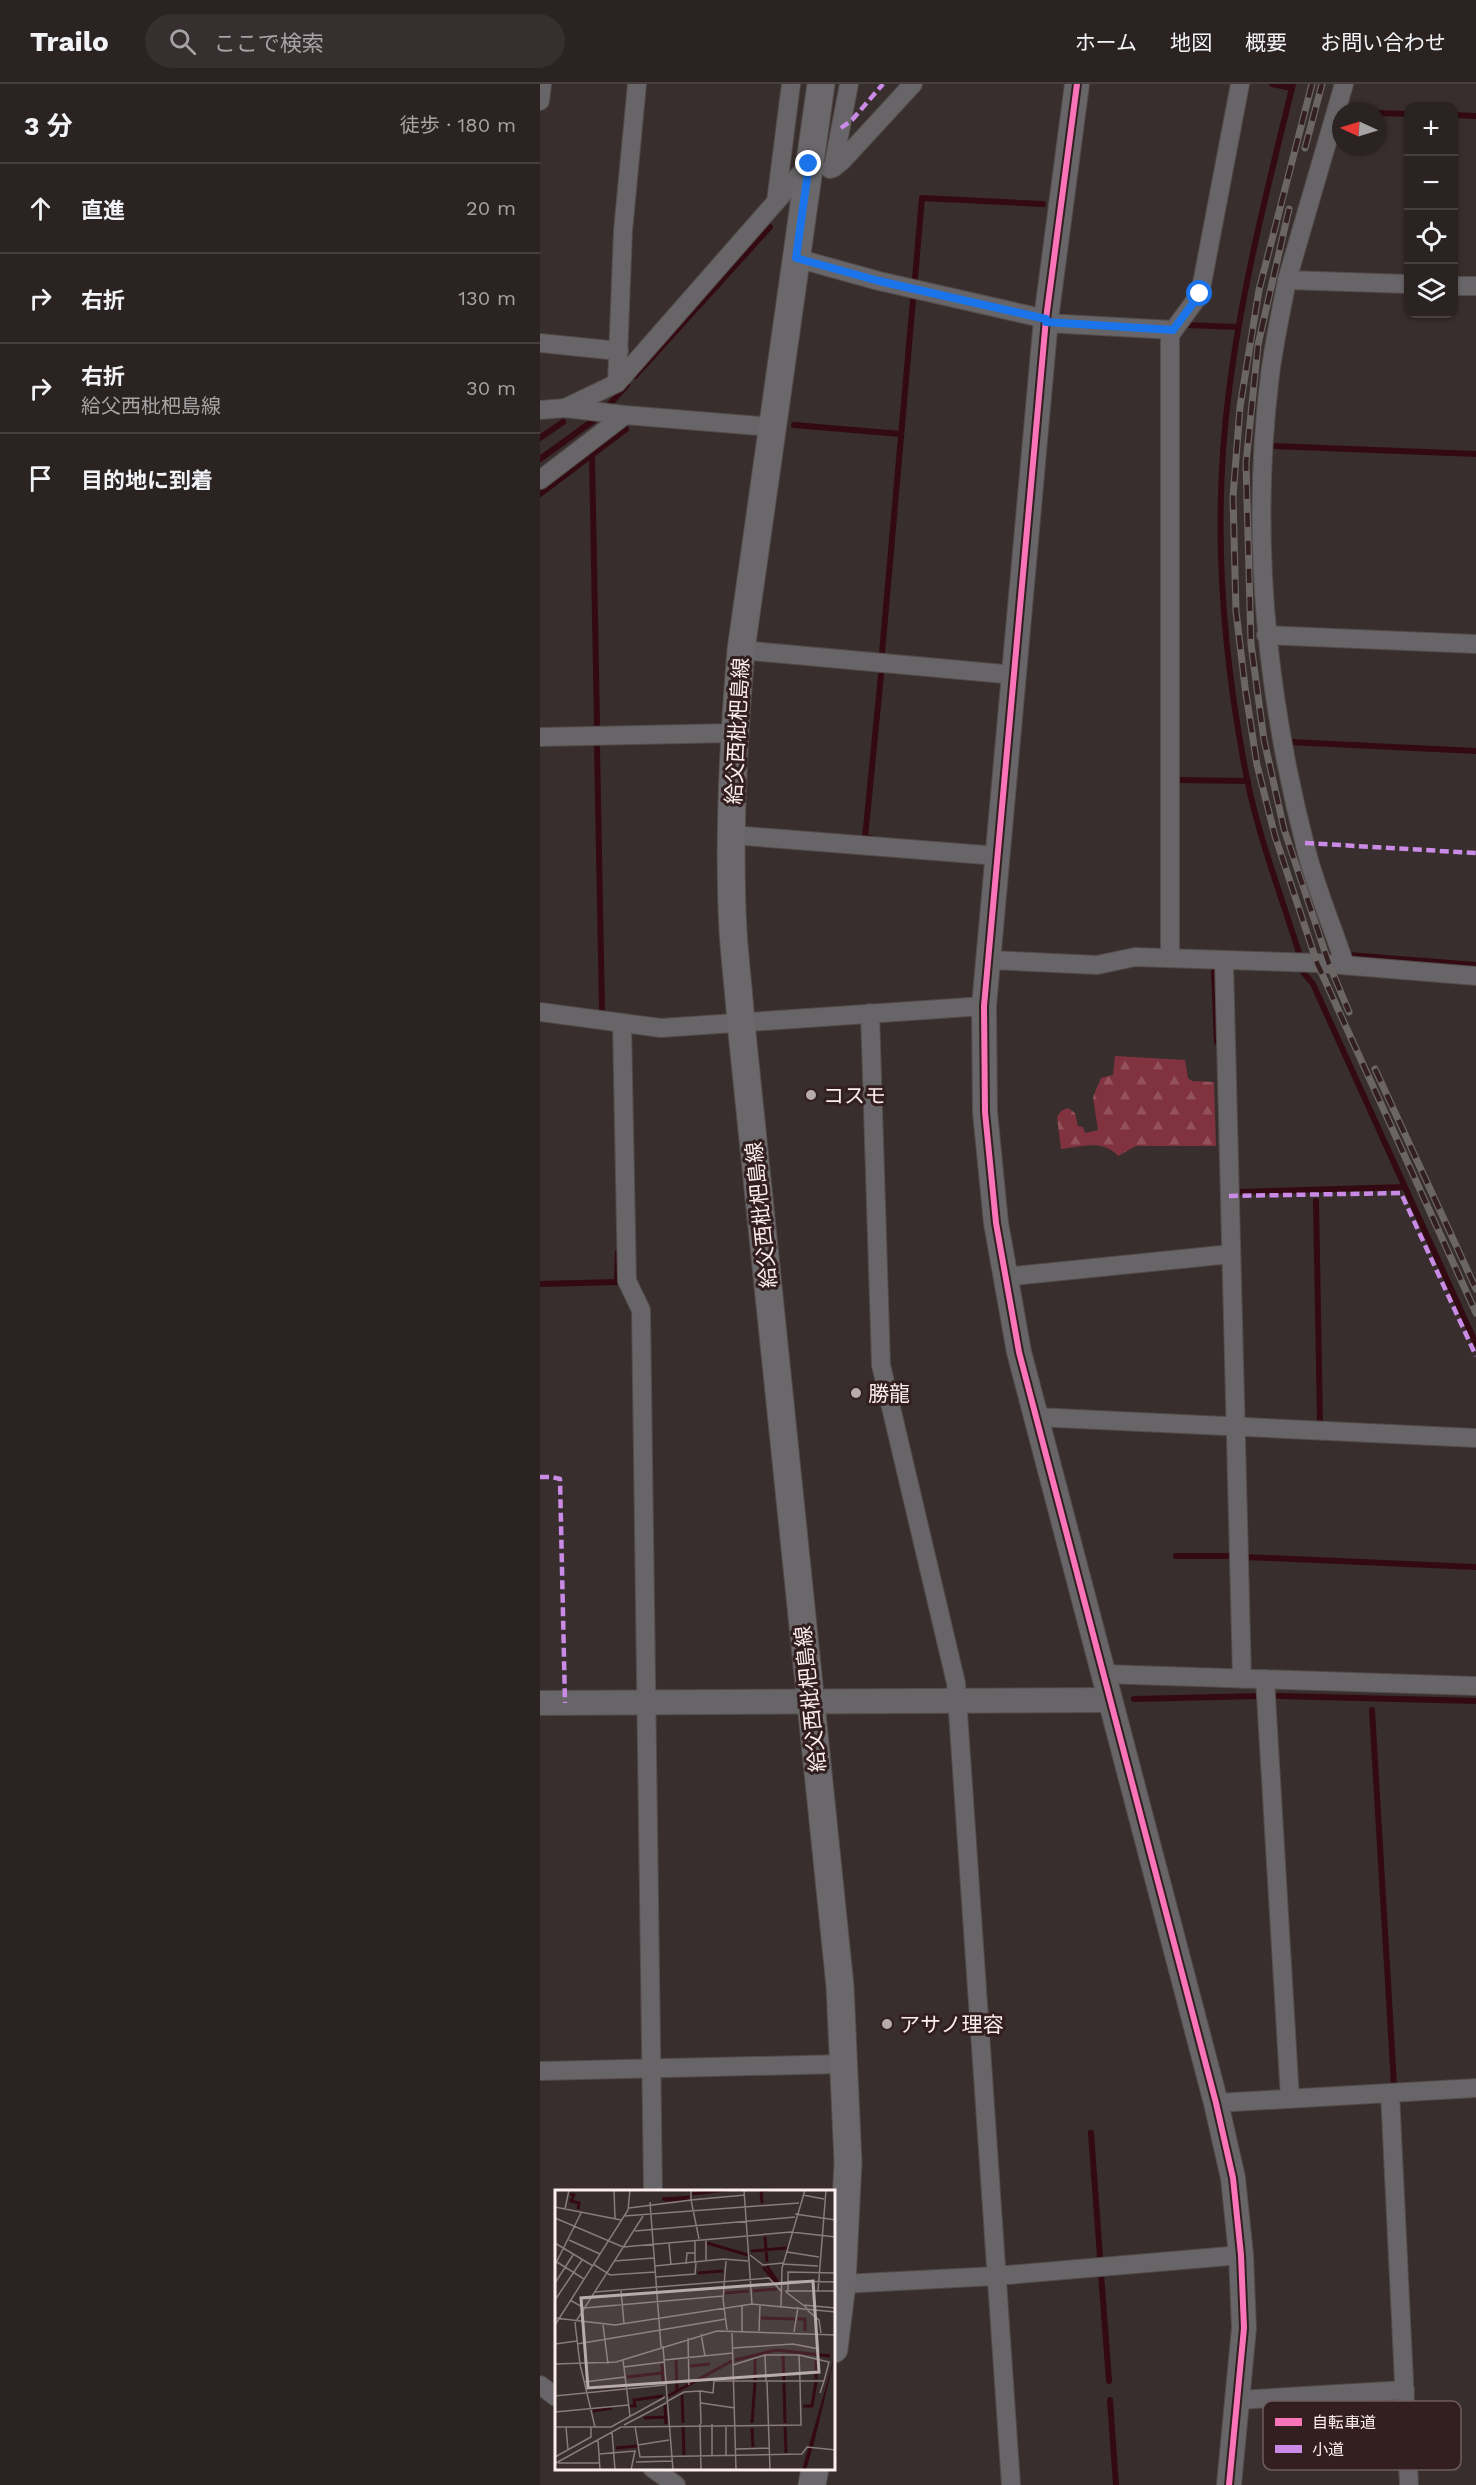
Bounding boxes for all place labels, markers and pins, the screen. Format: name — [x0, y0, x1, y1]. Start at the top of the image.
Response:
place label: コスモ — [823, 1083, 886, 1108]
marker: コスモ — [804, 1088, 818, 1102]
place label: 勝龍 — [868, 1381, 910, 1406]
marker: 勝龍 — [849, 1386, 863, 1400]
place label: アサノ理容 — [899, 2012, 1004, 2037]
marker: アサノ理容 — [880, 2017, 894, 2031]

